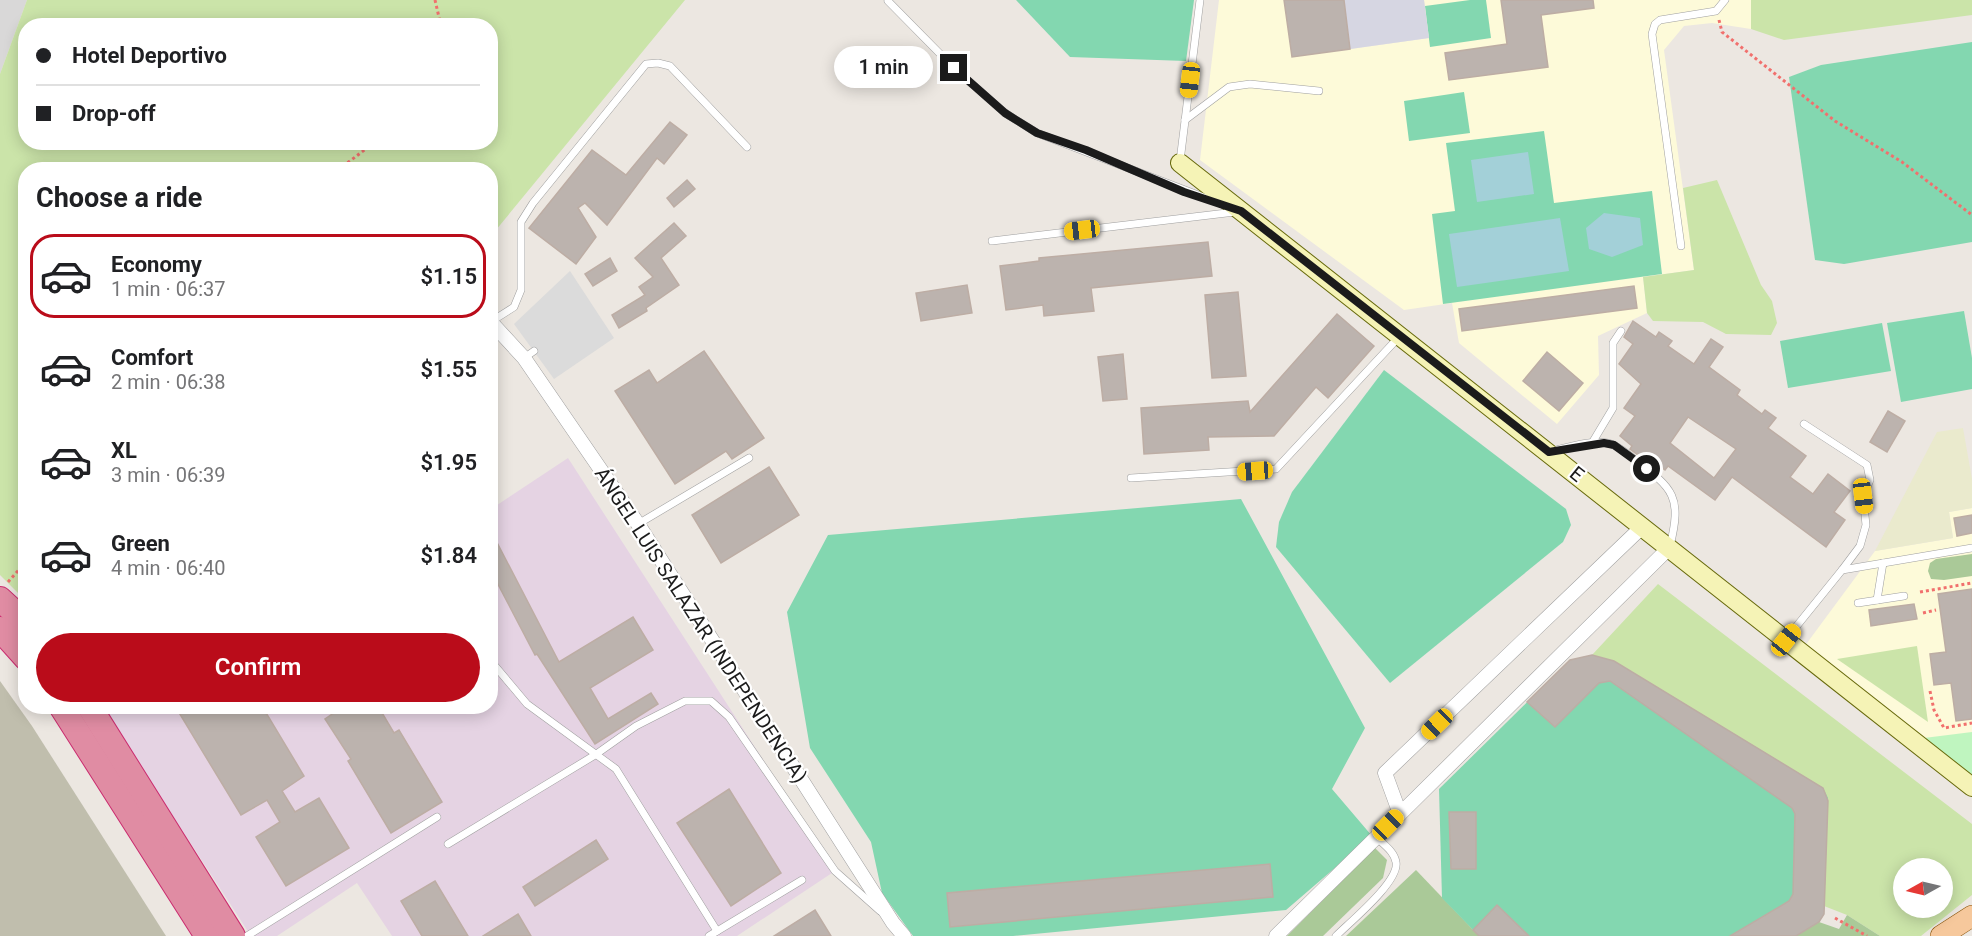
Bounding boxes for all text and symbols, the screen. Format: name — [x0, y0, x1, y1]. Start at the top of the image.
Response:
text: Hotel Deportivo — [72, 43, 227, 68]
callout: 1 min — [834, 47, 933, 89]
route end — [940, 54, 967, 81]
text: 1 min — [858, 55, 909, 79]
car — [1179, 61, 1201, 99]
text: Drop-off — [72, 101, 156, 126]
text: Choose a ride — [36, 182, 202, 214]
car — [1063, 219, 1101, 241]
icon: car — [39, 249, 93, 303]
text: Economy — [111, 252, 202, 277]
text: $1.15 — [420, 264, 477, 289]
text: 1 min · 06:37 — [111, 277, 226, 301]
icon: car — [39, 342, 93, 396]
text: Comfort — [111, 345, 193, 370]
text: $1.55 — [420, 357, 477, 382]
text: 2 min · 06:38 — [111, 370, 226, 394]
icon: car — [39, 435, 93, 489]
text: XL — [111, 438, 137, 463]
text: $1.95 — [420, 450, 477, 475]
route start — [1633, 455, 1660, 482]
car — [1236, 461, 1274, 481]
street label: E — [1565, 461, 1589, 487]
text: 3 min · 06:39 — [111, 463, 226, 487]
street label: ÁNGEL LUIS SALAZAR (INDEPENDENCIA) — [590, 463, 812, 787]
car — [1852, 477, 1874, 515]
icon: car — [39, 528, 93, 582]
text: Green — [111, 531, 170, 556]
text: $1.84 — [420, 543, 477, 568]
text: 4 min · 06:40 — [111, 556, 226, 580]
car — [1768, 620, 1804, 660]
button: Confirm — [36, 633, 480, 702]
car — [1418, 705, 1456, 743]
car — [1369, 806, 1407, 844]
north arrow — [1893, 858, 1953, 918]
map controls — [1893, 858, 1953, 918]

